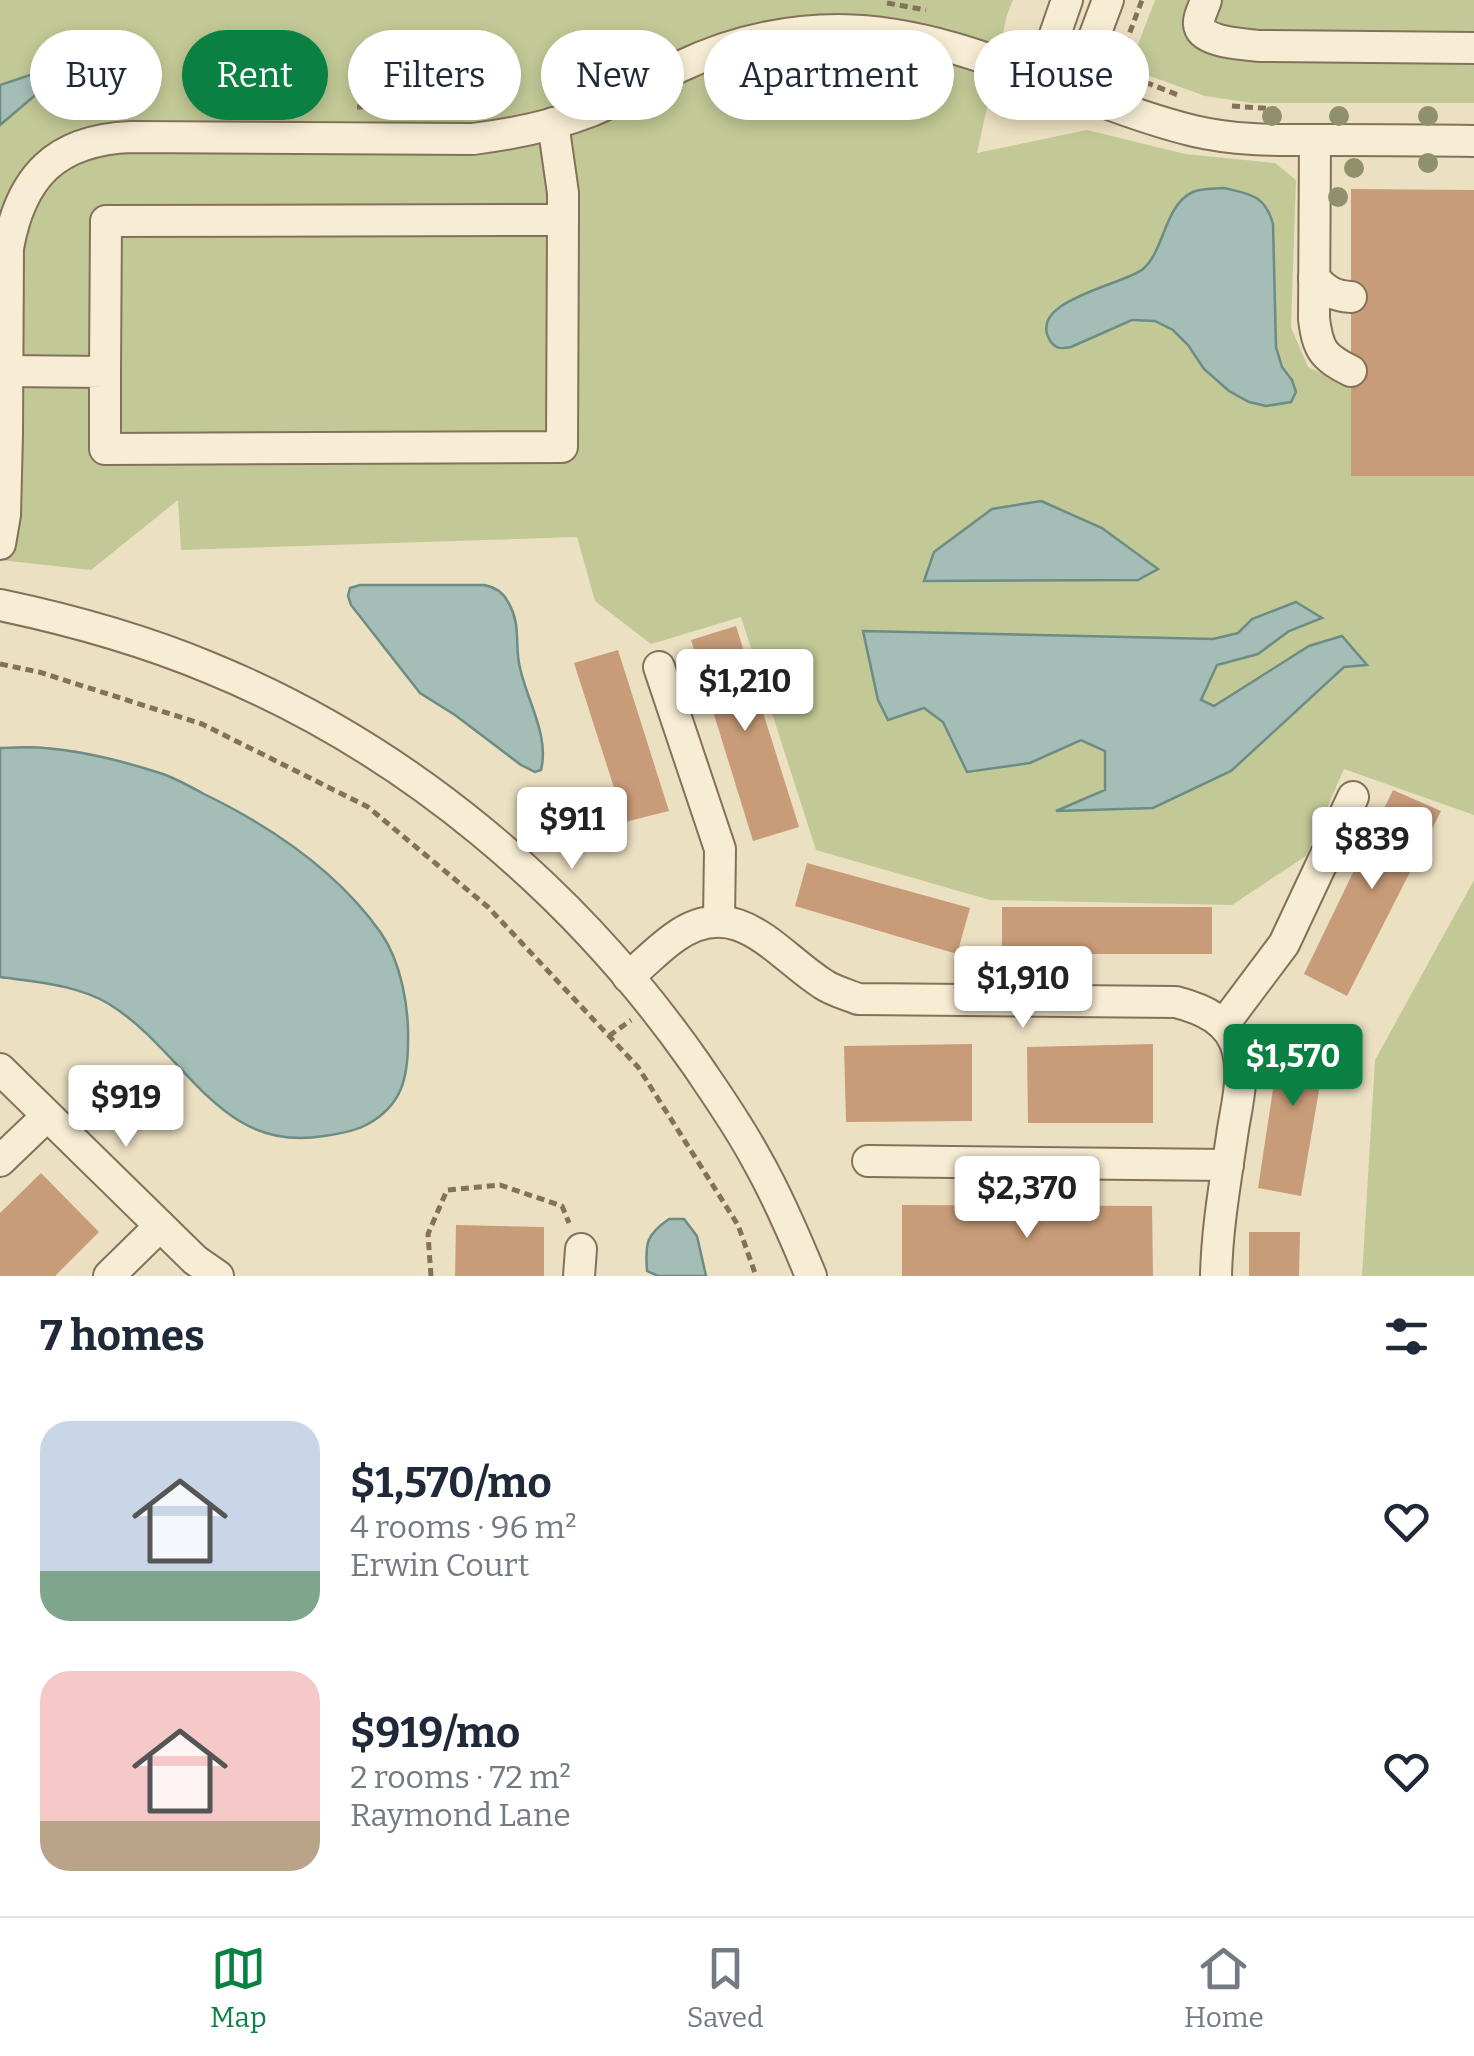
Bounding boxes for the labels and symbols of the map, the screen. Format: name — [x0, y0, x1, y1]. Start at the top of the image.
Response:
pin: $1,210 — [664, 649, 826, 734]
pin: $911 — [513, 787, 631, 872]
pin: $839 — [1313, 807, 1431, 892]
pin: $1,910 — [942, 946, 1104, 1031]
pin: $1,570 — [1212, 1024, 1374, 1109]
pin: $919 — [67, 1065, 185, 1150]
pin: $2,370 — [946, 1156, 1108, 1241]

